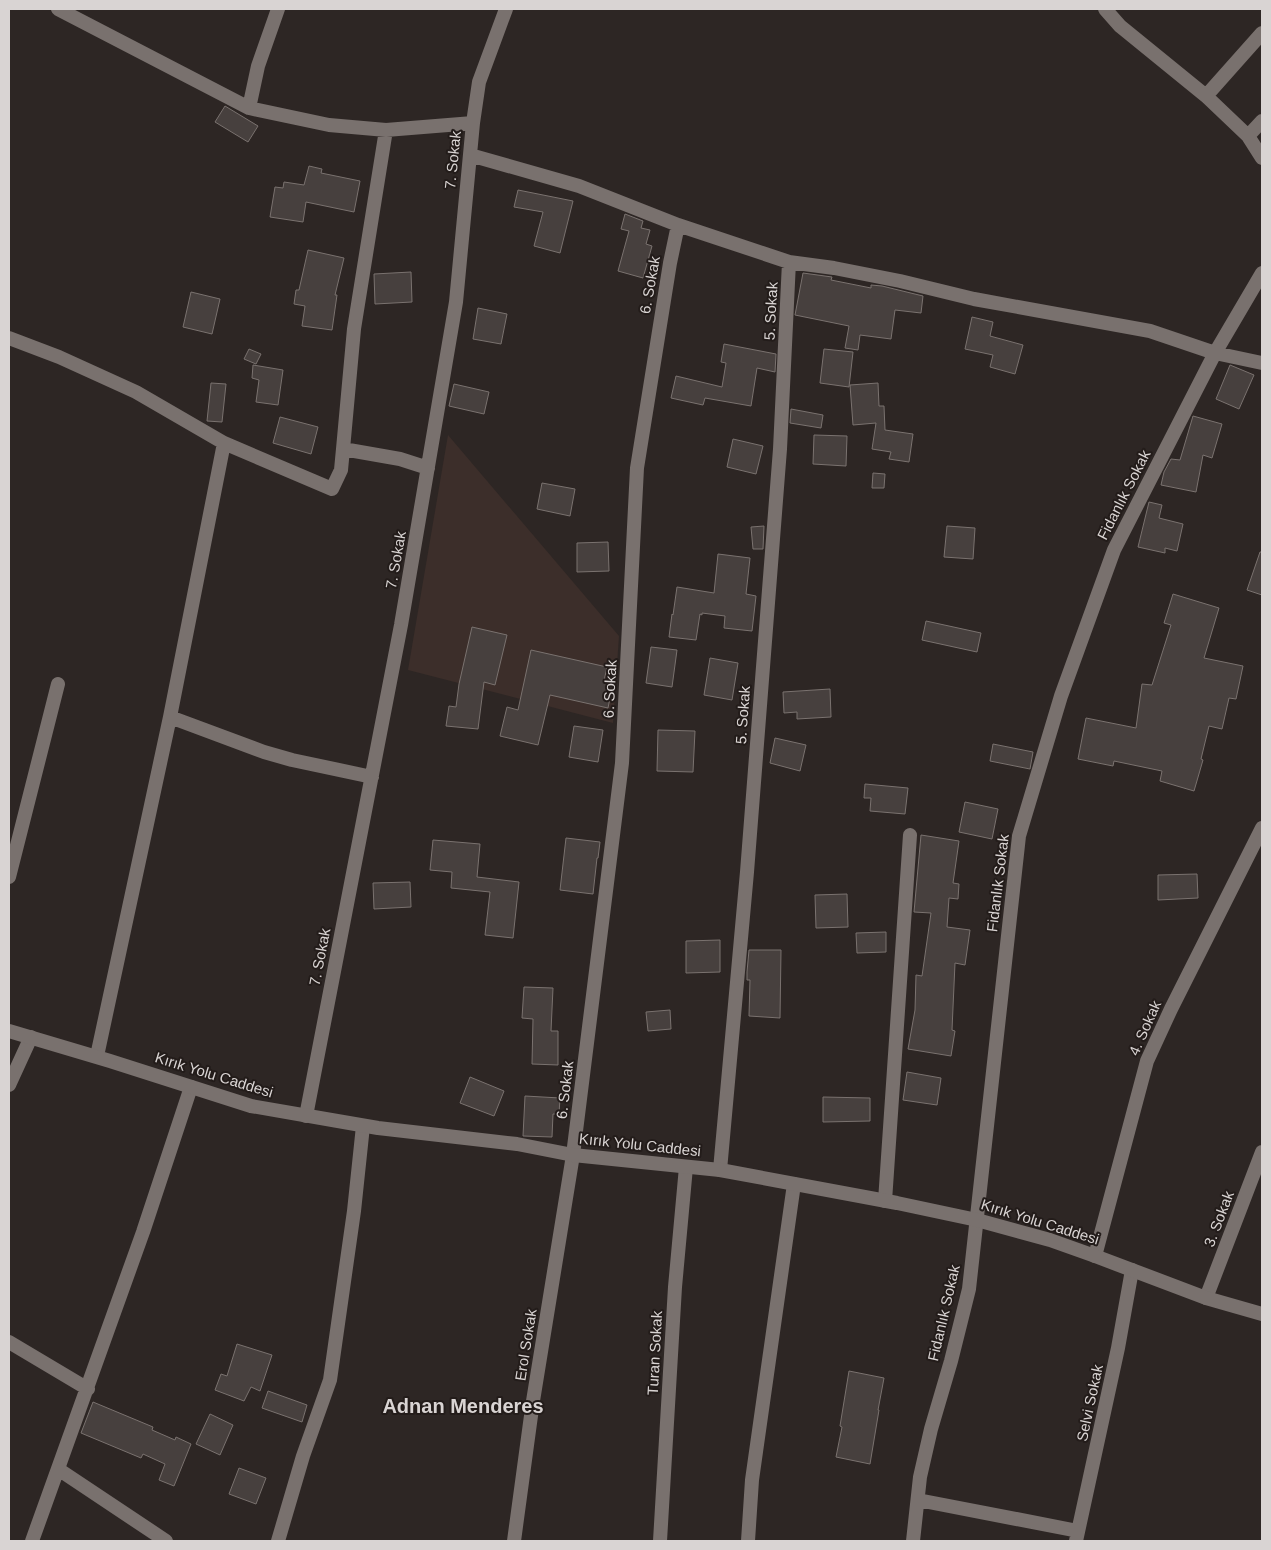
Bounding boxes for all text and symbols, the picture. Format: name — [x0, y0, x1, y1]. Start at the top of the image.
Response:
street label: 7. Sokak — [441, 130, 464, 190]
street label: 6. Sokak — [636, 254, 663, 315]
street label: 5. Sokak — [760, 281, 781, 341]
street label: Fidanlık Sokak — [1094, 447, 1154, 542]
street label: 7. Sokak — [382, 529, 409, 590]
street label: 6. Sokak — [599, 659, 620, 719]
street label: 5. Sokak — [732, 685, 753, 745]
street label: Fidanlık Sokak — [983, 833, 1012, 933]
street label: 7. Sokak — [306, 926, 334, 987]
street label: 4. Sokak — [1125, 997, 1164, 1058]
street label: Kırık Yolu Caddesi — [153, 1048, 275, 1101]
street label: 6. Sokak — [553, 1059, 577, 1120]
street label: Kırık Yolu Caddesi — [578, 1130, 702, 1159]
street label: 3. Sokak — [1200, 1188, 1237, 1249]
street label: Kırık Yolu Caddesi — [979, 1195, 1101, 1248]
street label: Fidanlık Sokak — [924, 1263, 963, 1363]
street label: Erol Sokak — [511, 1307, 540, 1382]
street label: Turan Sokak — [644, 1310, 665, 1396]
street label: Selvi Sokak — [1073, 1362, 1106, 1443]
district label: Adnan Menderes — [382, 1395, 544, 1417]

